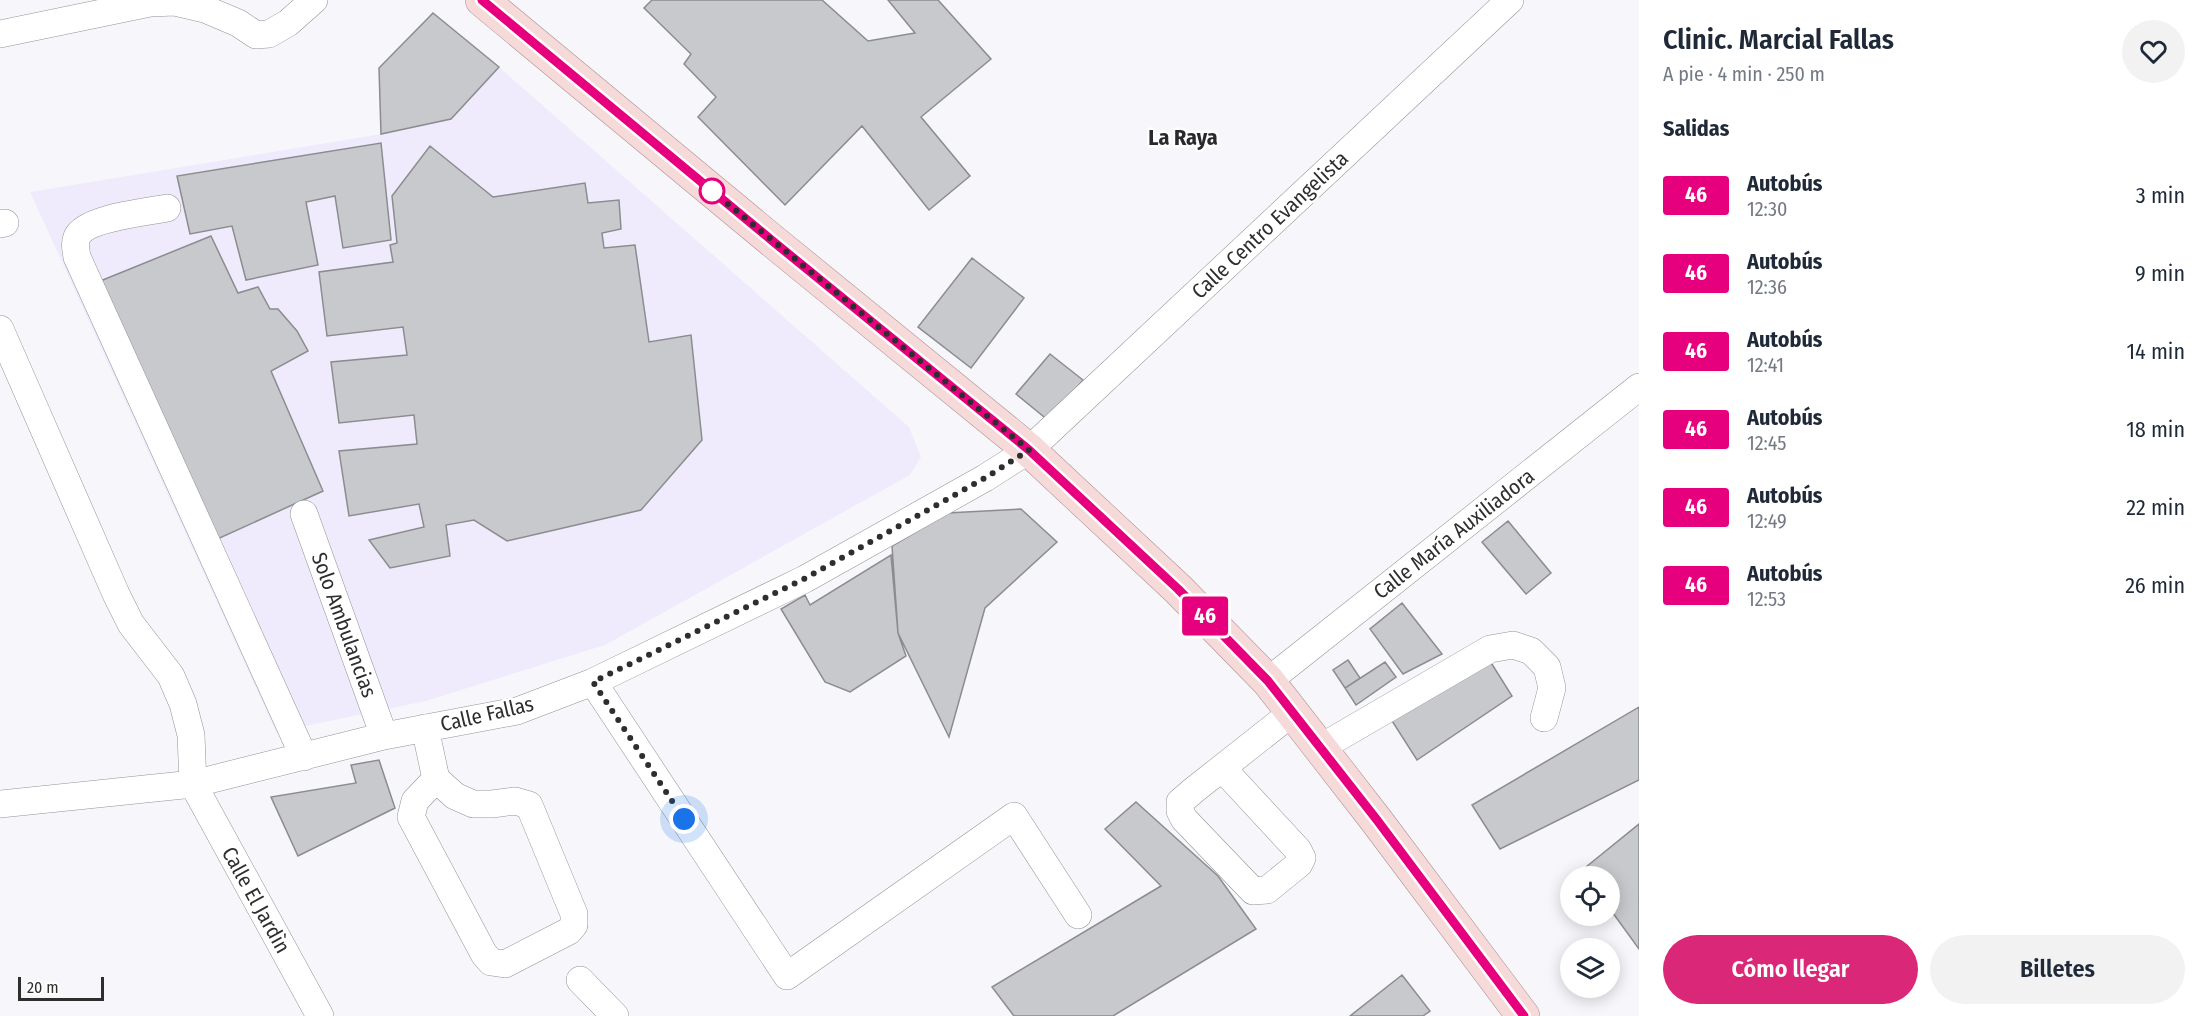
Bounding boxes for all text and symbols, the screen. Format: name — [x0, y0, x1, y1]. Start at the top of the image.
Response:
button: heart — [2122, 20, 2185, 83]
text: Clinic. Marcial Fallas — [1663, 23, 1894, 56]
text: A pie · 4 min · 250 m — [1663, 62, 1825, 86]
text: Salidas — [1663, 115, 1729, 142]
district label: La Raya — [1148, 124, 1218, 151]
street label: Calle Centro Evangelista — [1186, 146, 1354, 304]
text: Autobús — [1747, 170, 1822, 197]
unlabelled marker — [699, 178, 725, 204]
text: 46 — [1685, 182, 1707, 208]
text: 3 min — [2136, 182, 2185, 209]
text: 12:30 — [1747, 197, 1787, 221]
text: Autobús — [1747, 248, 1822, 275]
text: 46 — [1685, 260, 1707, 286]
text: 9 min — [2135, 260, 2185, 287]
text: 12:36 — [1747, 275, 1787, 299]
text: Autobús — [1747, 326, 1822, 353]
text: 46 — [1685, 338, 1707, 364]
text: 14 min — [2127, 338, 2185, 365]
text: 12:41 — [1747, 353, 1784, 377]
text: Autobús — [1747, 404, 1822, 431]
text: 46 — [1685, 416, 1707, 442]
text: 18 min — [2126, 416, 2185, 443]
text: 12:45 — [1747, 431, 1786, 455]
street label: Calle María Auxiliadora — [1368, 463, 1540, 605]
text: Autobús — [1747, 482, 1822, 509]
text: 46 — [1685, 494, 1707, 520]
text: 22 min — [2126, 494, 2185, 521]
text: 12:49 — [1747, 509, 1787, 533]
street label: Solo Ambulancias — [306, 549, 382, 701]
text: Autobús — [1747, 560, 1822, 587]
text: 46 — [1685, 572, 1707, 598]
text: 26 min — [2125, 572, 2185, 599]
text: 12:53 — [1747, 587, 1786, 611]
line badge: 46 — [1178, 596, 1232, 636]
text: 46 — [1194, 603, 1216, 629]
street label: Calle Fallas — [438, 691, 536, 737]
your location — [669, 804, 699, 834]
street label: Calle El Jardìn — [216, 842, 296, 958]
map controls — [1560, 866, 1620, 998]
button: locate — [1560, 866, 1620, 926]
button: Cómo llegar — [1663, 935, 1918, 1004]
button: Billetes — [1930, 935, 2185, 1004]
button: layers — [1560, 938, 1620, 998]
scale bar — [18, 974, 104, 1002]
text: 20 m — [27, 978, 58, 997]

